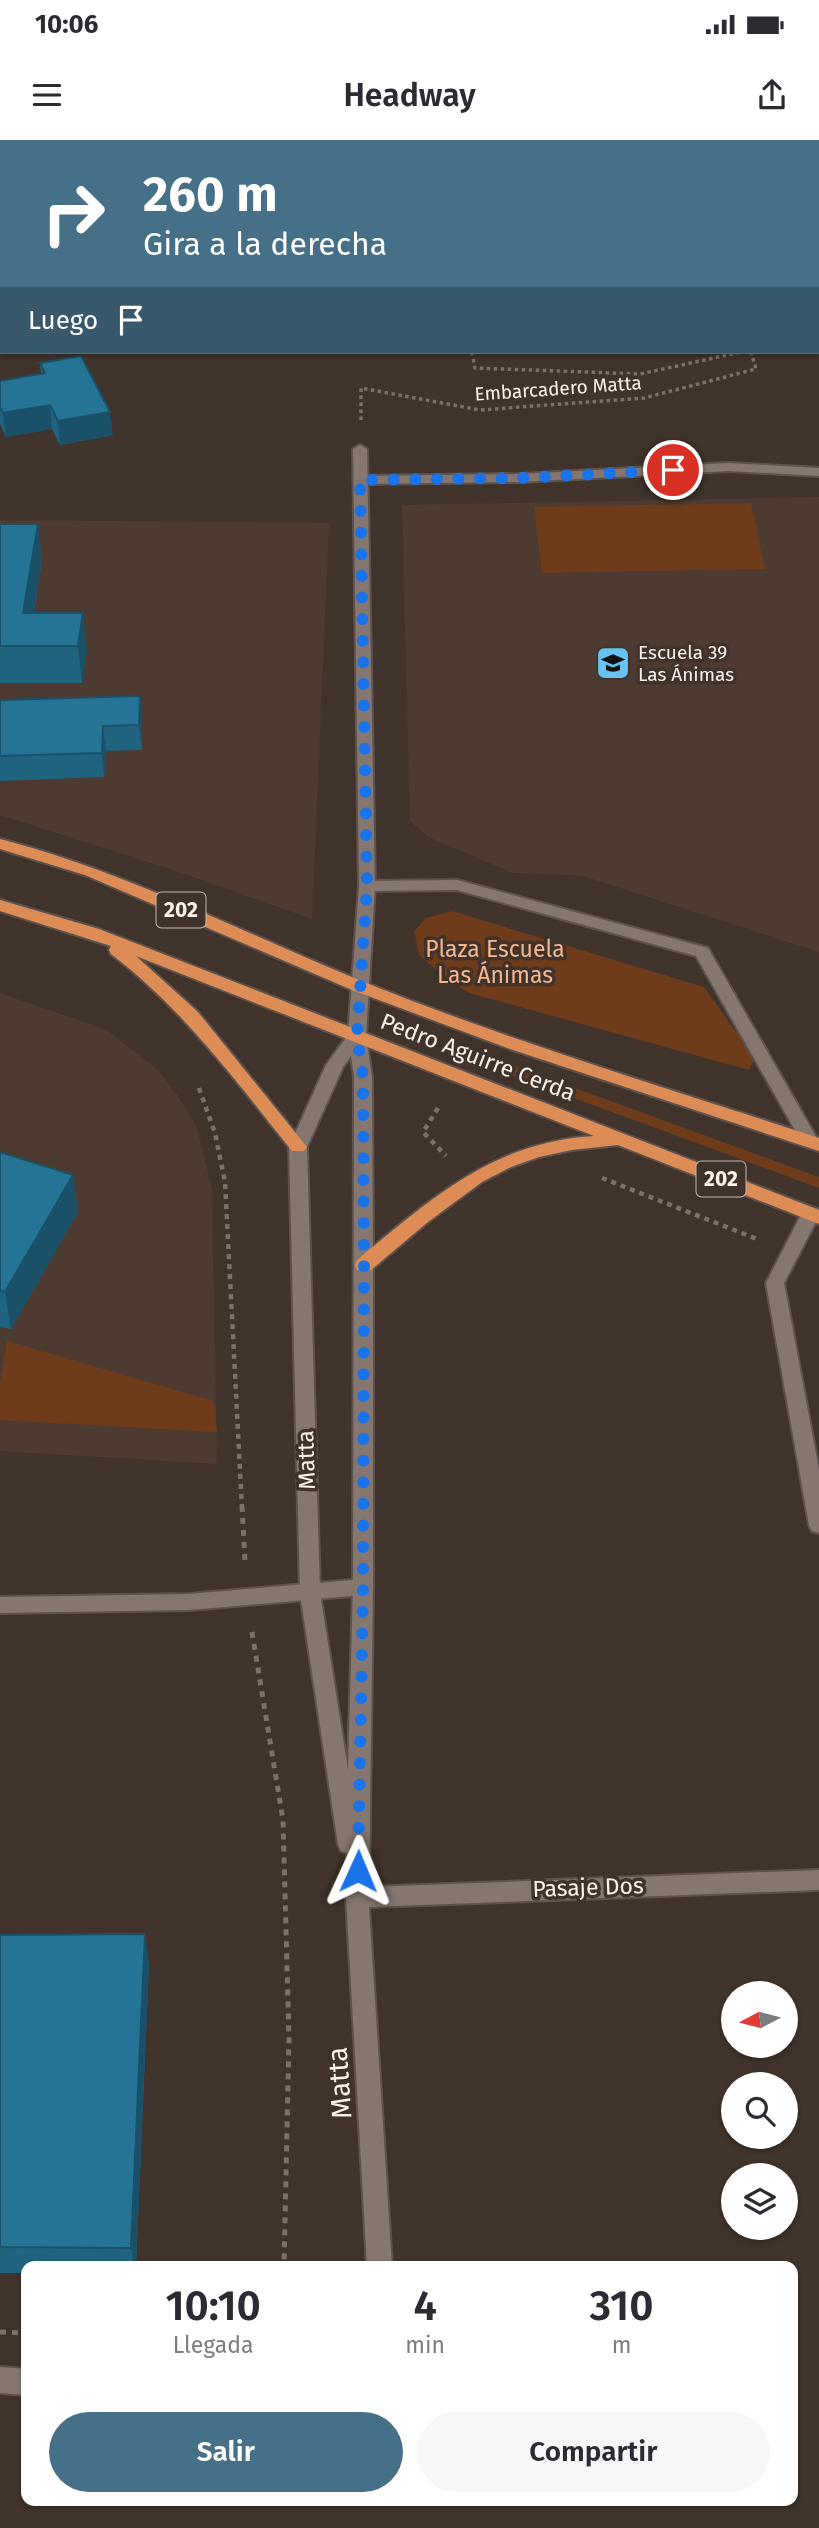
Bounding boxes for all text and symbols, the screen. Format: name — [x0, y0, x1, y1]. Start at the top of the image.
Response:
text: 10:06 — [35, 9, 98, 40]
icon: menu — [28, 76, 66, 114]
text: Headway — [343, 76, 476, 114]
icon: share — [753, 76, 791, 114]
text: 260 m — [143, 165, 278, 224]
icon: right — [28, 168, 119, 259]
text: Gira a la derecha — [143, 225, 387, 263]
icon: arrive — [112, 301, 150, 339]
text: Luego — [28, 305, 98, 336]
street label: Embarcadero Matta — [474, 371, 642, 406]
pin — [643, 440, 703, 500]
icon: arrive — [654, 451, 692, 489]
place label: Escuela 39 Las Ánimas — [638, 641, 734, 686]
school or university icon: Escuela 39 Las Ánimas — [594, 644, 632, 682]
road number: 202 — [156, 892, 206, 928]
park label: Plaza Escuela Las Ánimas — [425, 935, 565, 989]
street label: Pedro Aguirre Cerda — [377, 1007, 579, 1107]
road number: 202 — [696, 1161, 746, 1196]
street label: Matta — [291, 1430, 321, 1490]
position arrow — [321, 1834, 395, 1908]
street label: Pasaje Dos — [532, 1871, 644, 1903]
north arrow — [721, 1981, 798, 2058]
map controls — [721, 1981, 798, 2240]
street label: Matta — [321, 2046, 358, 2120]
button: search — [721, 2072, 798, 2149]
button: layers — [721, 2163, 798, 2240]
text: 10:10 — [165, 2281, 261, 2331]
text: 4 — [413, 2281, 437, 2331]
text: 310 — [589, 2281, 654, 2331]
text: Llegada — [173, 2331, 253, 2359]
text: min — [405, 2331, 445, 2359]
text: m — [612, 2331, 631, 2359]
button: Salir — [49, 2412, 403, 2492]
button: Compartir — [417, 2412, 770, 2492]

